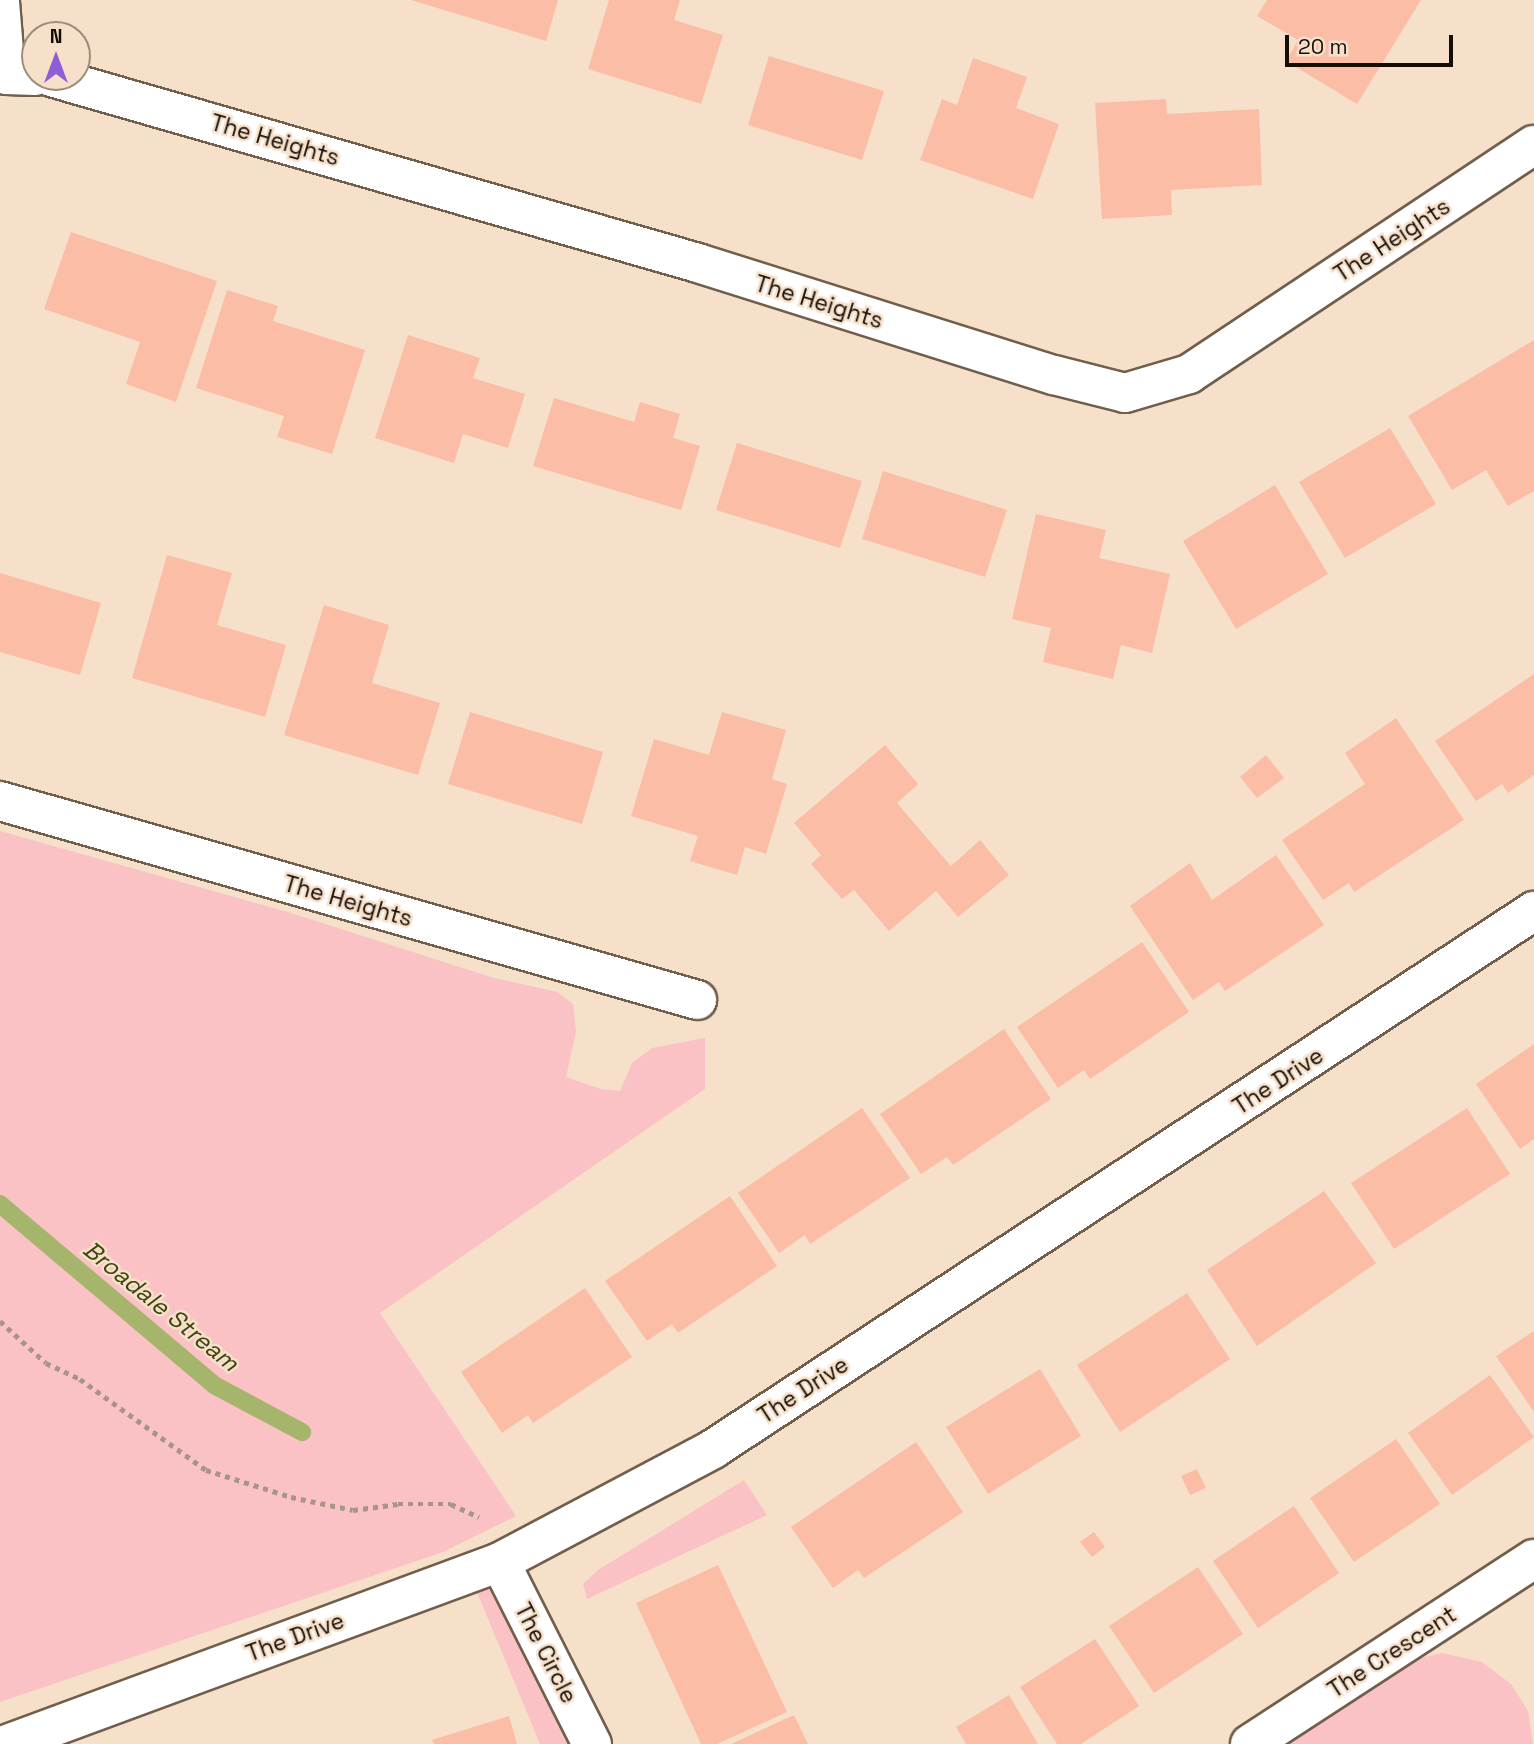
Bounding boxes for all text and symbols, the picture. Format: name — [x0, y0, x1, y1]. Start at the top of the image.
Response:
north arrow — [21, 21, 91, 91]
scale bar — [1289, 21, 1457, 65]
text: N — [50, 24, 62, 49]
text: 20 m — [1298, 33, 1348, 60]
street label: The Heights — [207, 108, 343, 172]
street label: The Heights — [1329, 192, 1455, 288]
street label: The Heights — [751, 269, 887, 335]
street label: The Heights — [280, 869, 416, 933]
street label: The Drive — [1228, 1042, 1328, 1120]
water label: Broadale Stream — [78, 1235, 244, 1377]
street label: The Drive — [753, 1351, 853, 1429]
street label: The Circle — [509, 1598, 583, 1708]
street label: The Crescent — [1323, 1600, 1461, 1704]
street label: The Drive — [242, 1607, 348, 1667]

